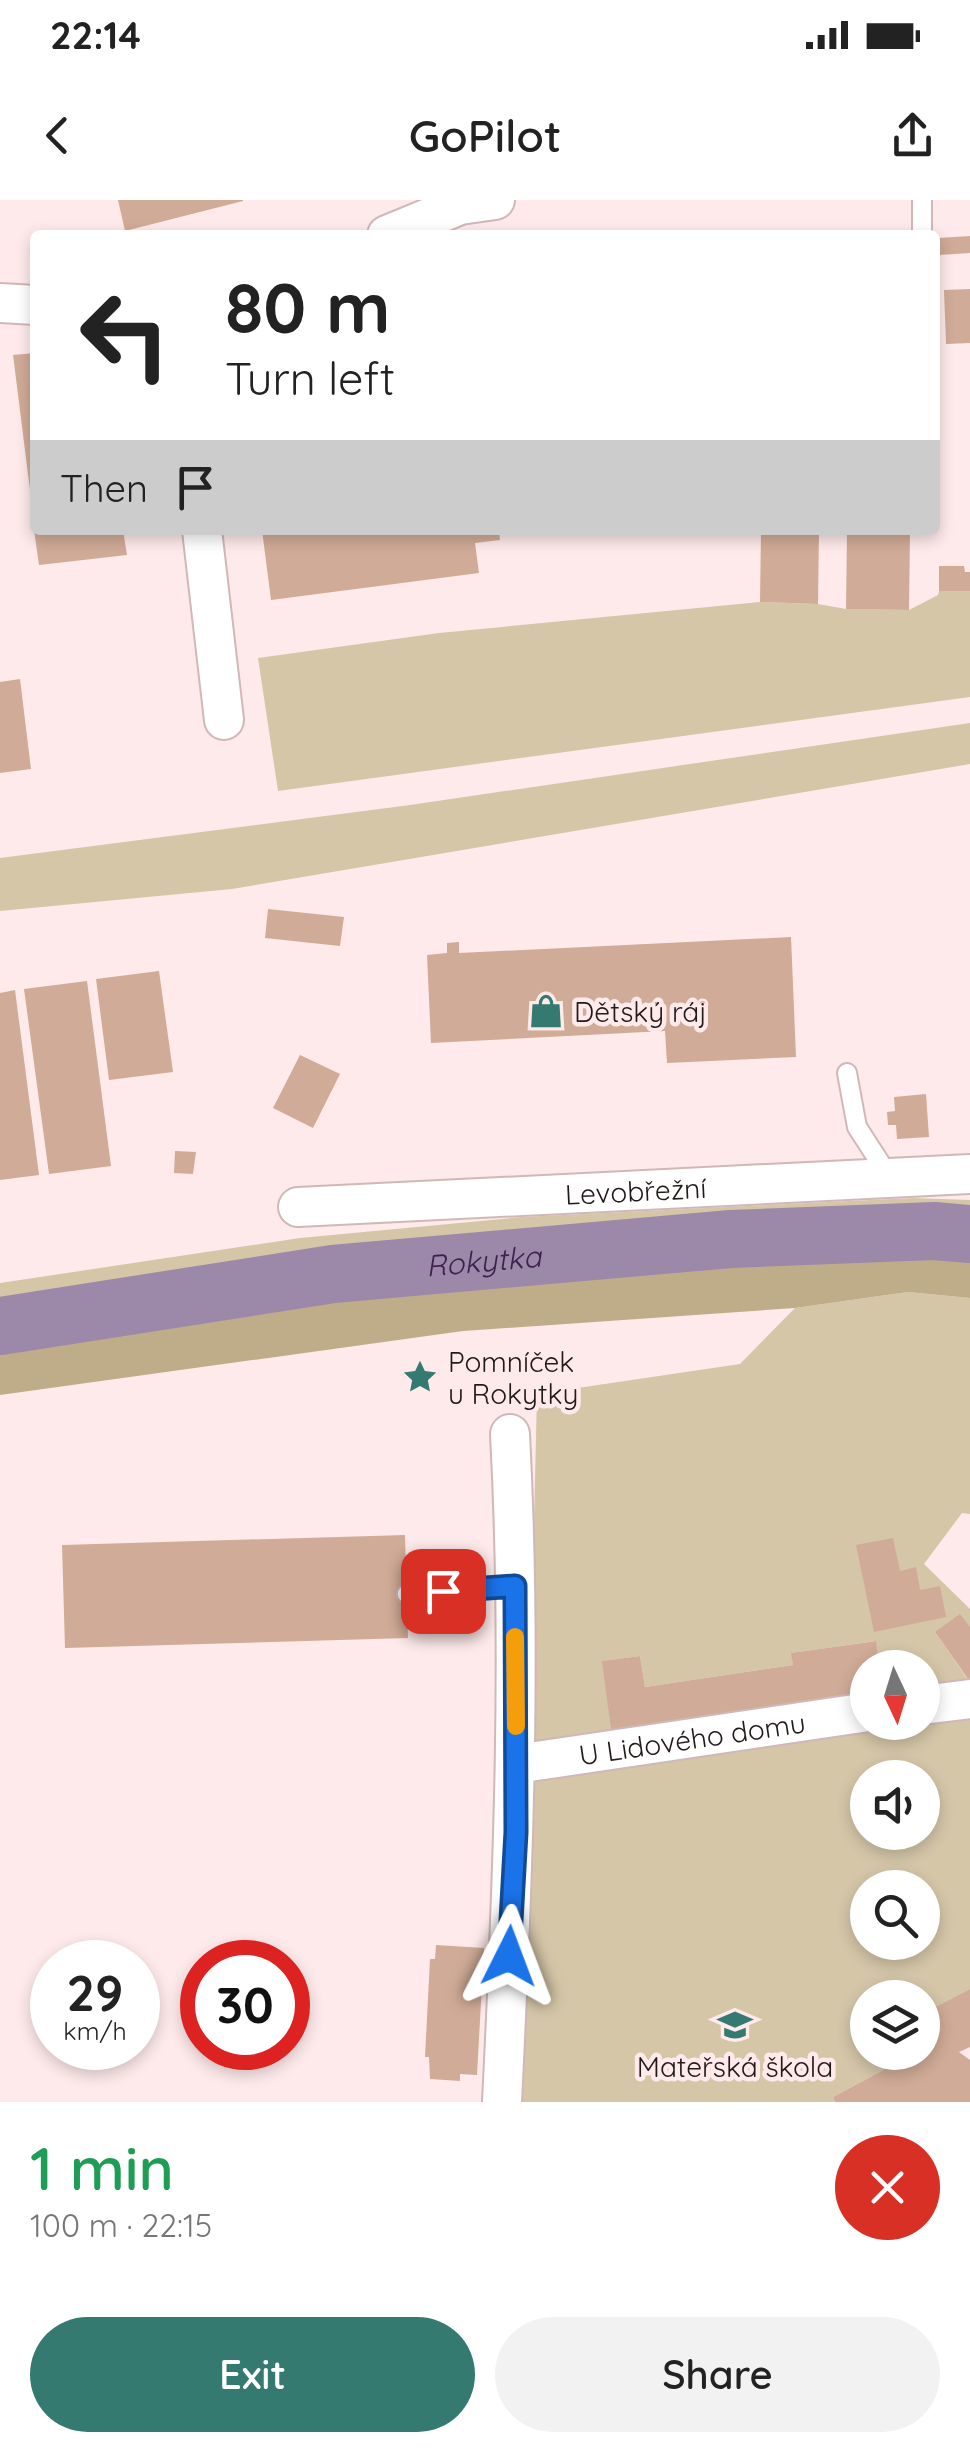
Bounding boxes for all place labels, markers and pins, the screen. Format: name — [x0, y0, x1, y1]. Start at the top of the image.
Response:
shop icon: Dětský ráj — [527, 992, 565, 1030]
place label: Dětský ráj — [574, 994, 707, 1029]
place label: Pomníček u Rokytky — [448, 1344, 578, 1411]
place icon: Pomníček u Rokytky — [401, 1358, 439, 1396]
pin — [401, 1549, 486, 1634]
school or university icon: Mateřská škola — [716, 2006, 754, 2044]
place label: Mateřská škola — [637, 2049, 833, 2084]

